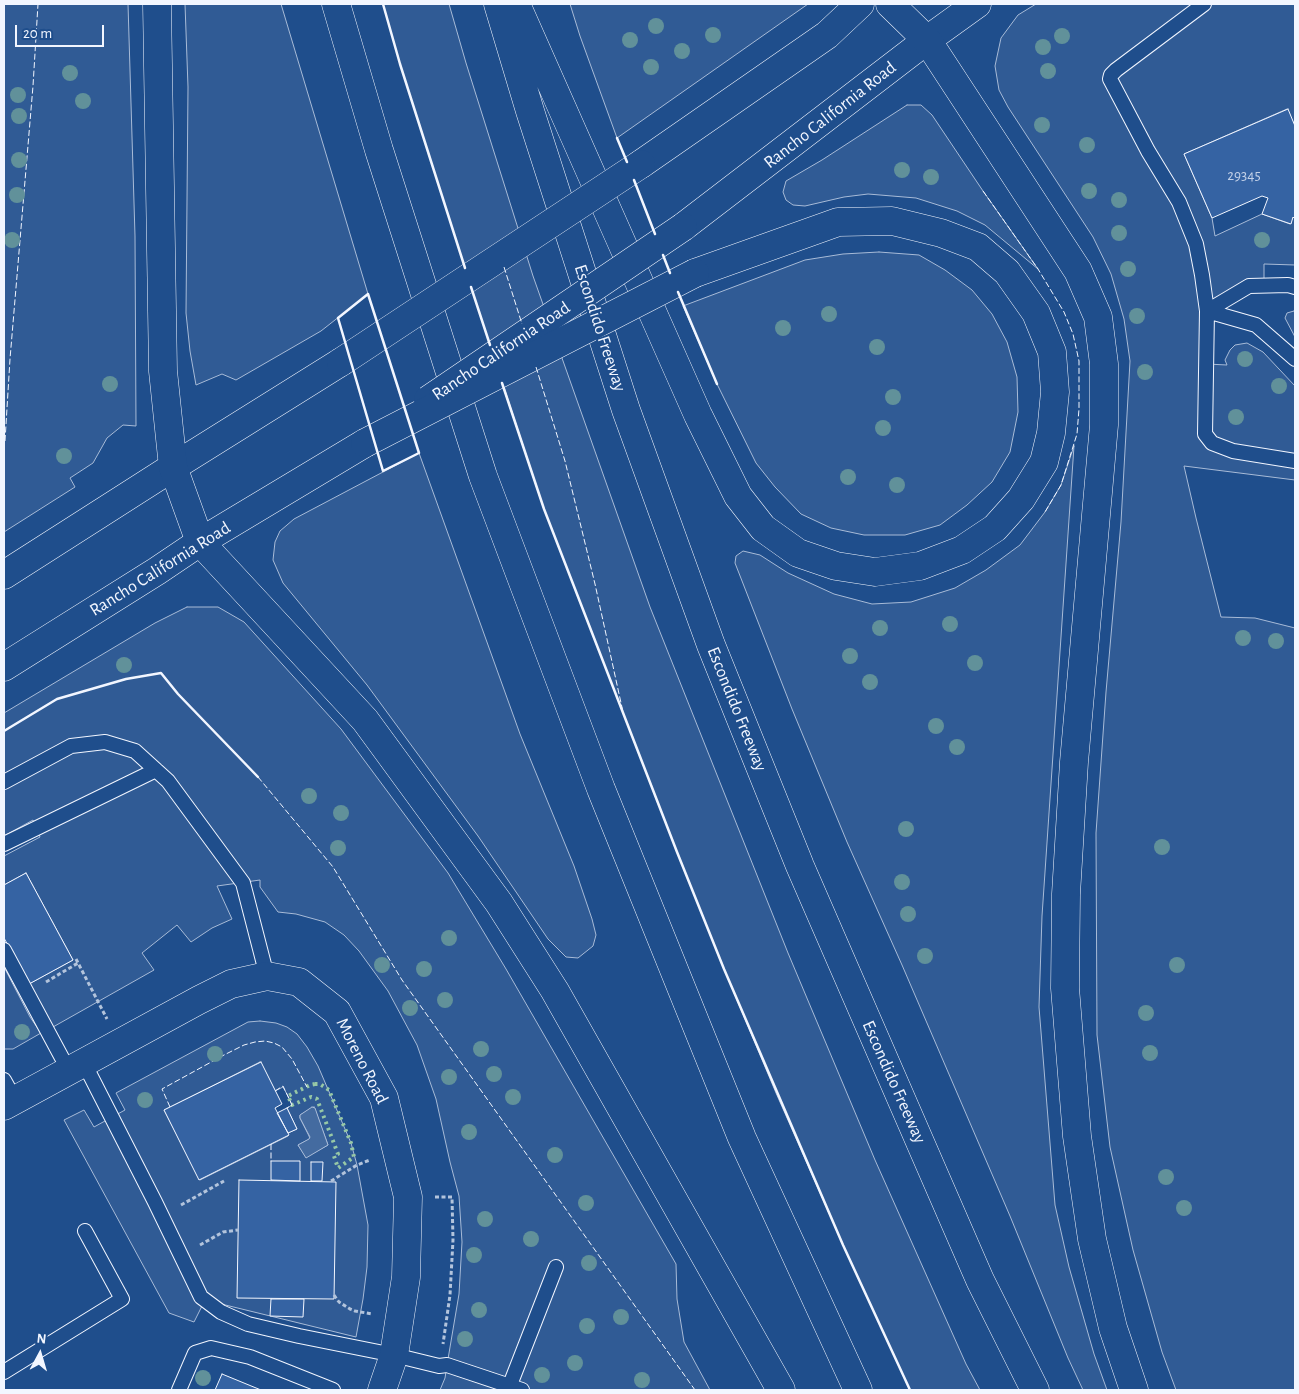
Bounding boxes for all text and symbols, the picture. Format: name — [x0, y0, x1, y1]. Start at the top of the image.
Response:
scale bar — [18, 15, 106, 47]
text: 20 m — [23, 26, 52, 41]
street label: Rancho California Road — [760, 57, 900, 173]
house number: 29345 — [1227, 166, 1261, 184]
street label: Escondido Freeway — [569, 262, 631, 394]
street label: Rancho California Road — [428, 297, 574, 405]
street label: Rancho California Road — [86, 517, 234, 621]
street label: Escondido Freeway — [702, 644, 772, 774]
street label: Moreno Road — [331, 1014, 393, 1108]
street label: Escondido Freeway — [857, 1017, 931, 1147]
north arrow — [15, 1329, 65, 1379]
text: N — [36, 1332, 47, 1347]

